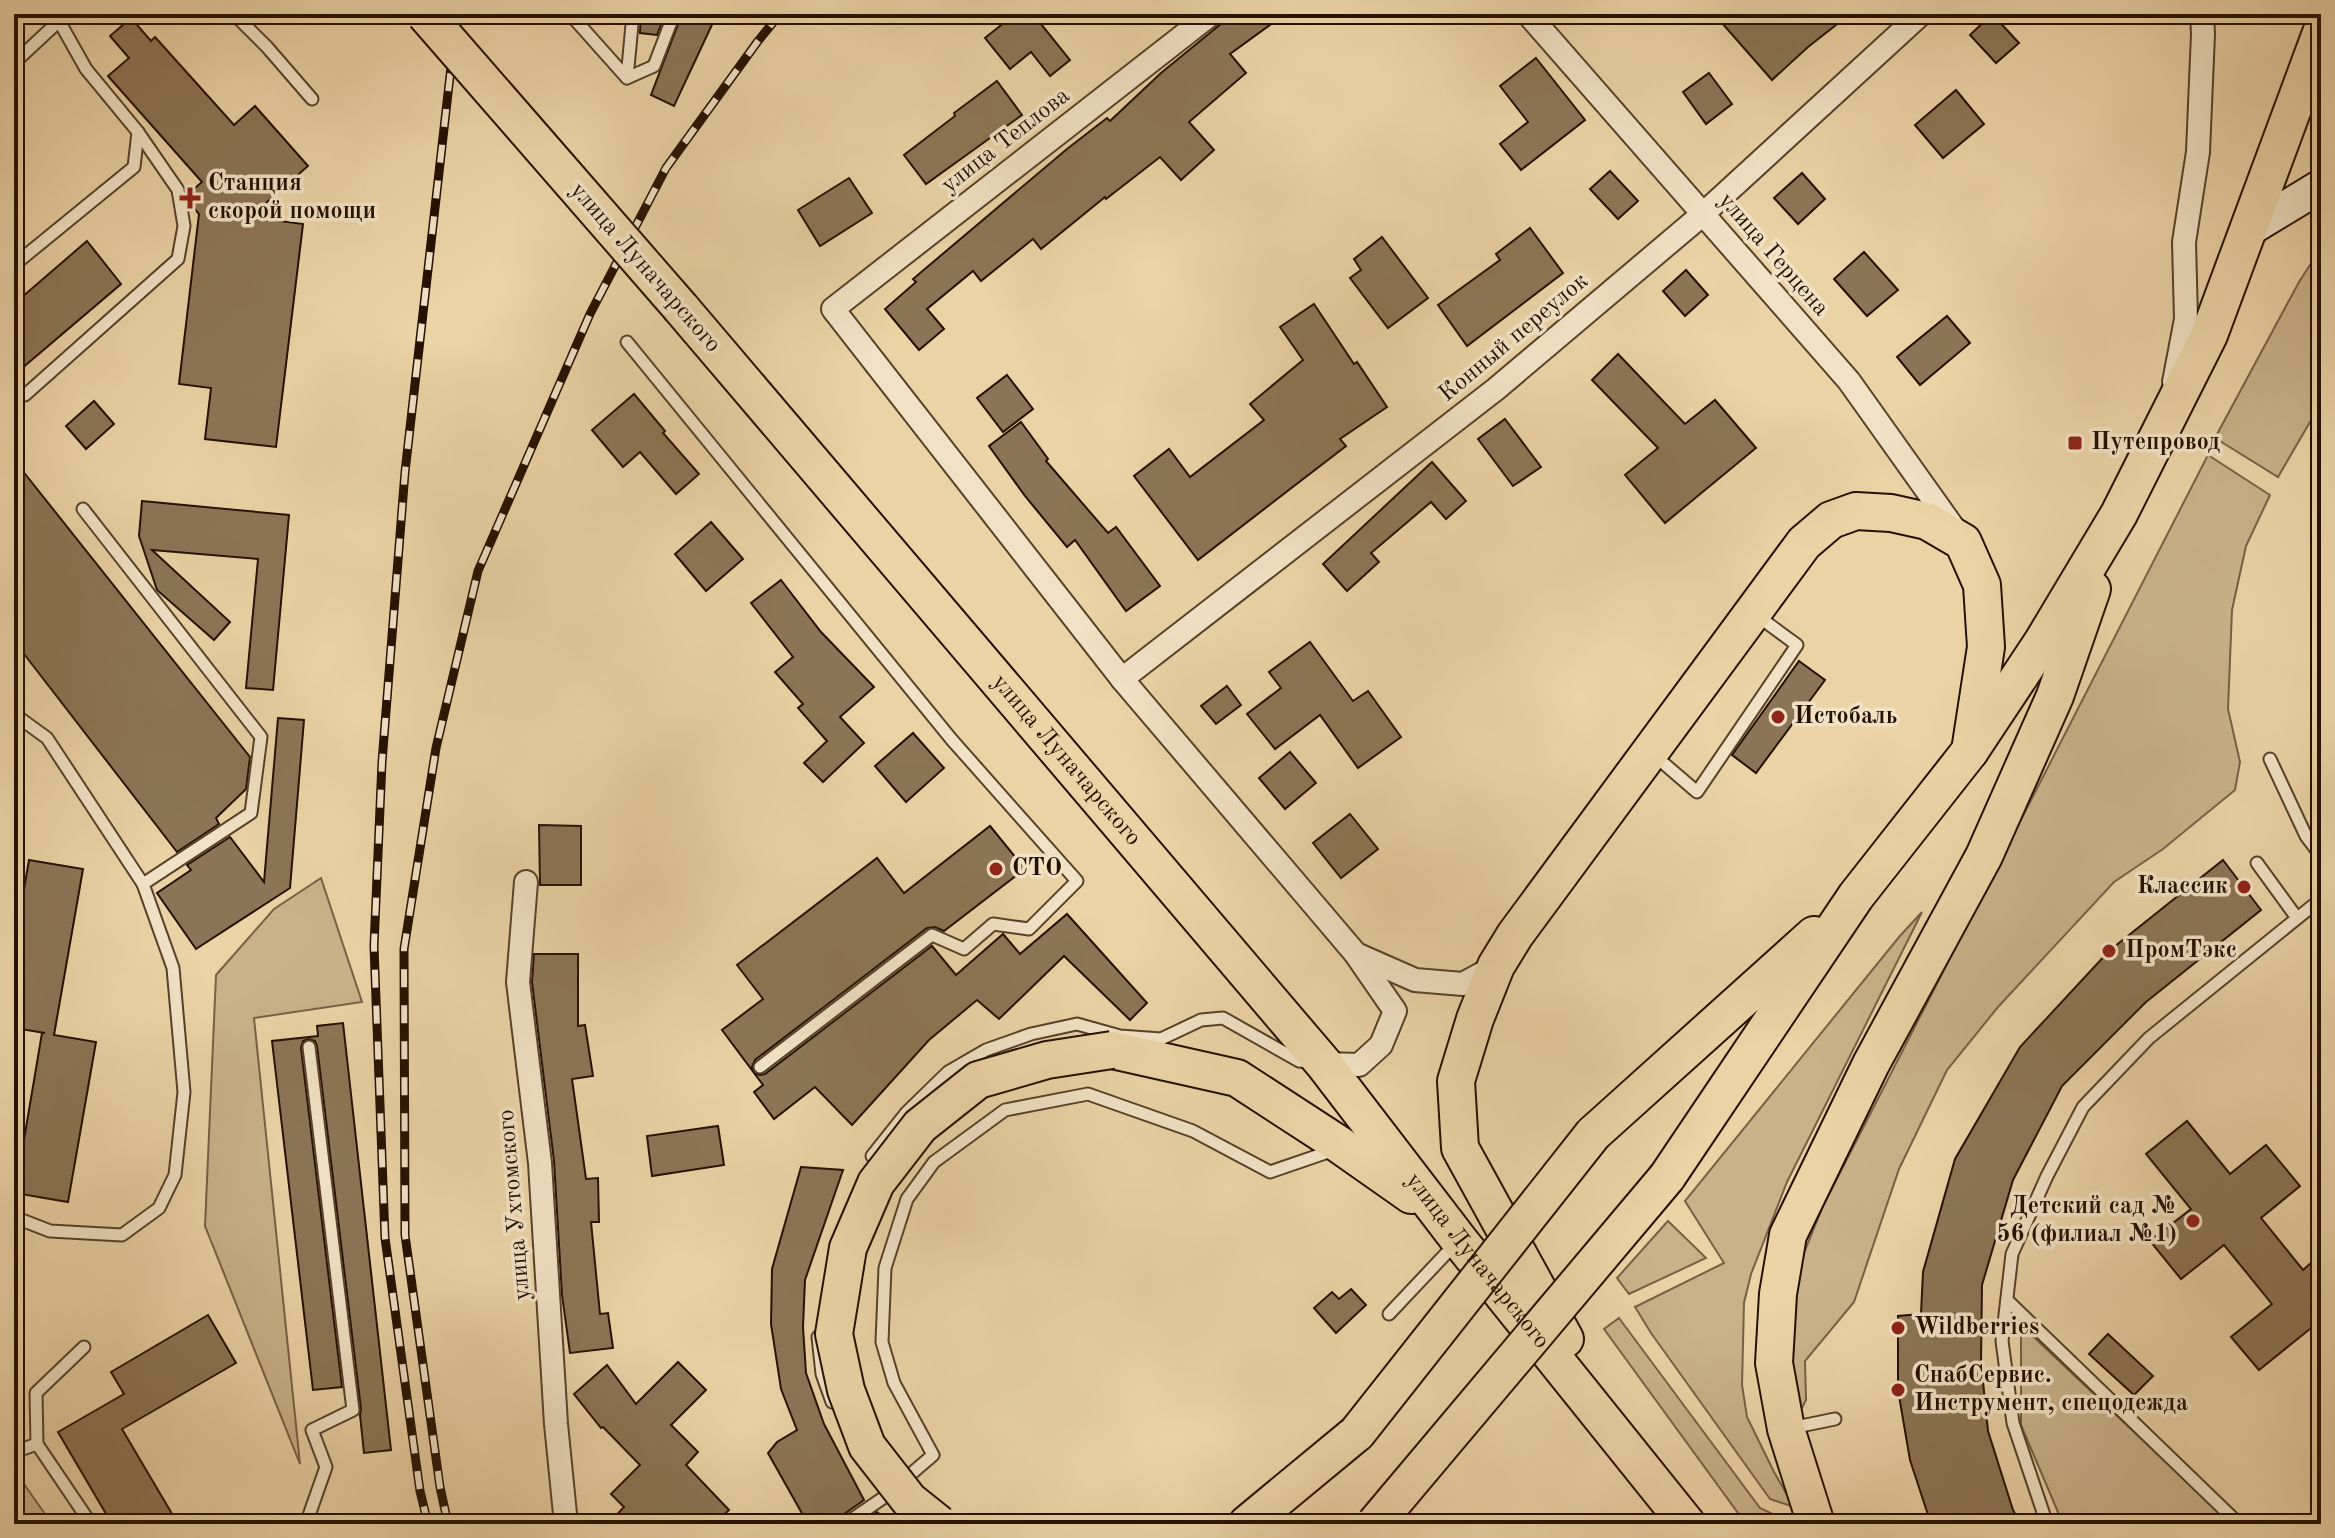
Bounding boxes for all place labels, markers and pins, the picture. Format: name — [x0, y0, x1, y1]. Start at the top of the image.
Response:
place label: Станция скорой помощи — [208, 172, 376, 224]
marker: Станция скорой помощи — [179, 187, 201, 209]
place label: Путепровод — [2091, 431, 2220, 455]
marker: Путепровод — [2066, 434, 2084, 452]
place label: Истобаль — [1794, 705, 1897, 729]
marker: Истобаль — [1769, 708, 1787, 726]
place label: СТО — [1012, 857, 1062, 881]
marker: СТО — [987, 860, 1005, 878]
place label: Классик — [2137, 875, 2228, 899]
marker: Классик — [2235, 878, 2253, 896]
place label: ПромТэкс — [2125, 939, 2237, 963]
marker: ПромТэкс — [2100, 942, 2118, 960]
place label: Детский сад № 56 (филиал №1) — [1997, 1195, 2177, 1247]
marker: Детский сад № 56 (филиал №1) — [2184, 1212, 2202, 1230]
place label: Wildberries — [1914, 1316, 2039, 1340]
marker: Wildberries — [1889, 1319, 1907, 1337]
place label: СнабСервис. Инструмент, спецодежда — [1914, 1364, 2188, 1416]
marker: СнабСервис. Инструмент, спецодежда — [1889, 1381, 1907, 1399]

